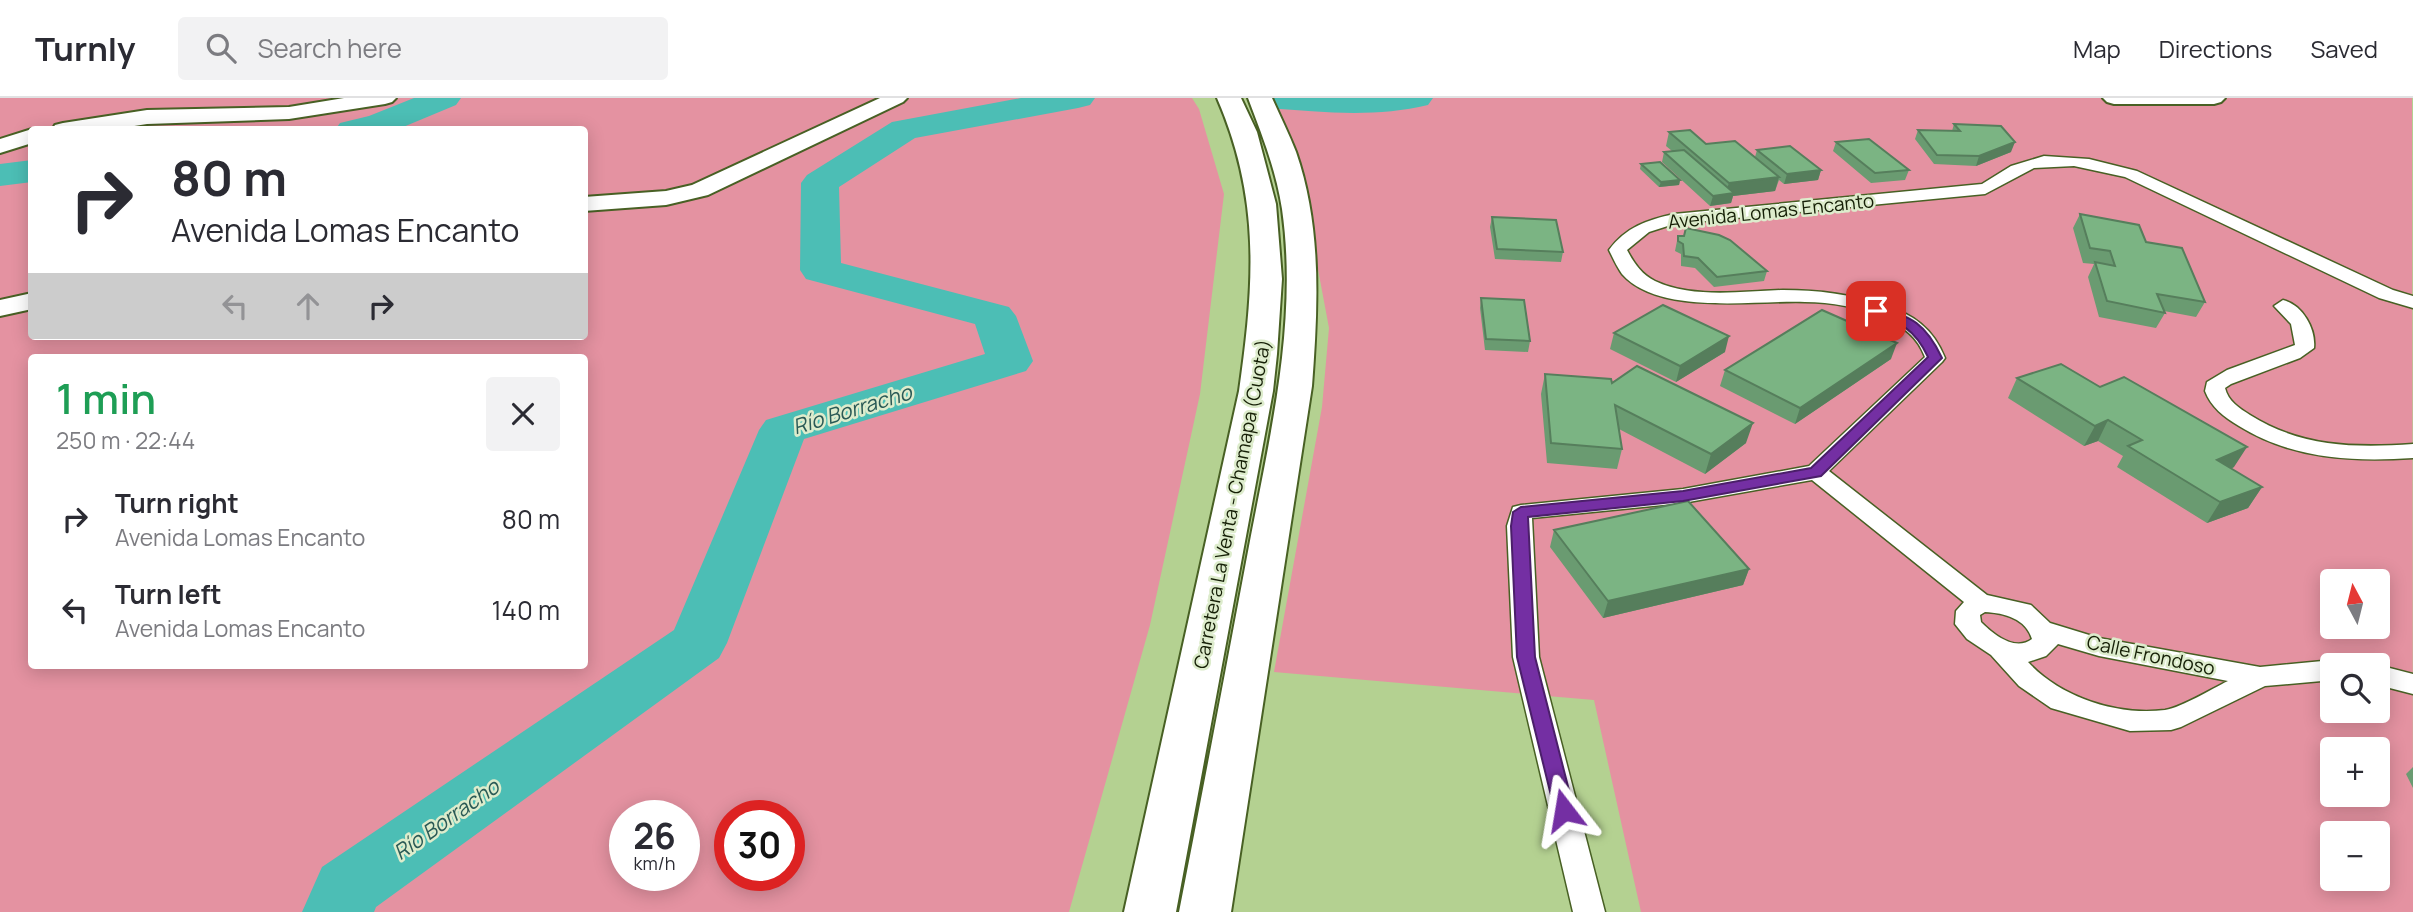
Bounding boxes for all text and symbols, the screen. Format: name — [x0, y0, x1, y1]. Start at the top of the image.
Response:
search box — [178, 17, 668, 80]
text: Turnly — [35, 26, 136, 71]
icon: search — [202, 29, 240, 67]
text: Search here — [258, 30, 402, 66]
text: Map — [2073, 32, 2121, 65]
text: Directions — [2159, 32, 2272, 65]
text: Saved — [2310, 32, 2378, 65]
text: 80 m — [171, 144, 287, 211]
icon: right — [56, 154, 147, 245]
street label: Avenida Lomas Encanto — [1667, 187, 1875, 235]
text: Avenida Lomas Encanto — [171, 208, 519, 252]
pin — [1846, 281, 1906, 341]
icon: left — [216, 287, 254, 325]
icon: ahead — [289, 287, 327, 325]
icon: right — [362, 287, 400, 325]
icon: arrive — [1857, 292, 1895, 330]
street label: Carretera La Venta - Chamapa (Cuota) — [1187, 337, 1277, 671]
text: 1 min — [56, 369, 156, 427]
button: close — [486, 377, 560, 451]
water label: Río Borracho — [789, 377, 916, 440]
text: 250 m · 22:44 — [56, 424, 195, 456]
text: Turn right — [115, 485, 239, 521]
icon: right — [56, 500, 94, 538]
text: 80 m — [502, 501, 560, 537]
text: Avenida Lomas Encanto — [115, 521, 365, 553]
north arrow — [2320, 569, 2390, 639]
map controls — [2320, 569, 2390, 891]
text: Turn left — [115, 576, 222, 612]
icon: left — [56, 591, 94, 629]
text: 140 m — [491, 592, 560, 628]
text: Avenida Lomas Encanto — [115, 612, 365, 644]
street label: Calle Frondoso — [2085, 629, 2217, 681]
button: search — [2320, 653, 2390, 723]
button: + — [2320, 737, 2390, 807]
water label: Río Borracho — [388, 771, 506, 866]
position arrow — [1527, 773, 1601, 847]
speed limit sign: 30 — [714, 800, 805, 891]
text: 26 — [633, 812, 676, 860]
button: − — [2320, 821, 2390, 891]
text: km/h — [634, 851, 675, 875]

